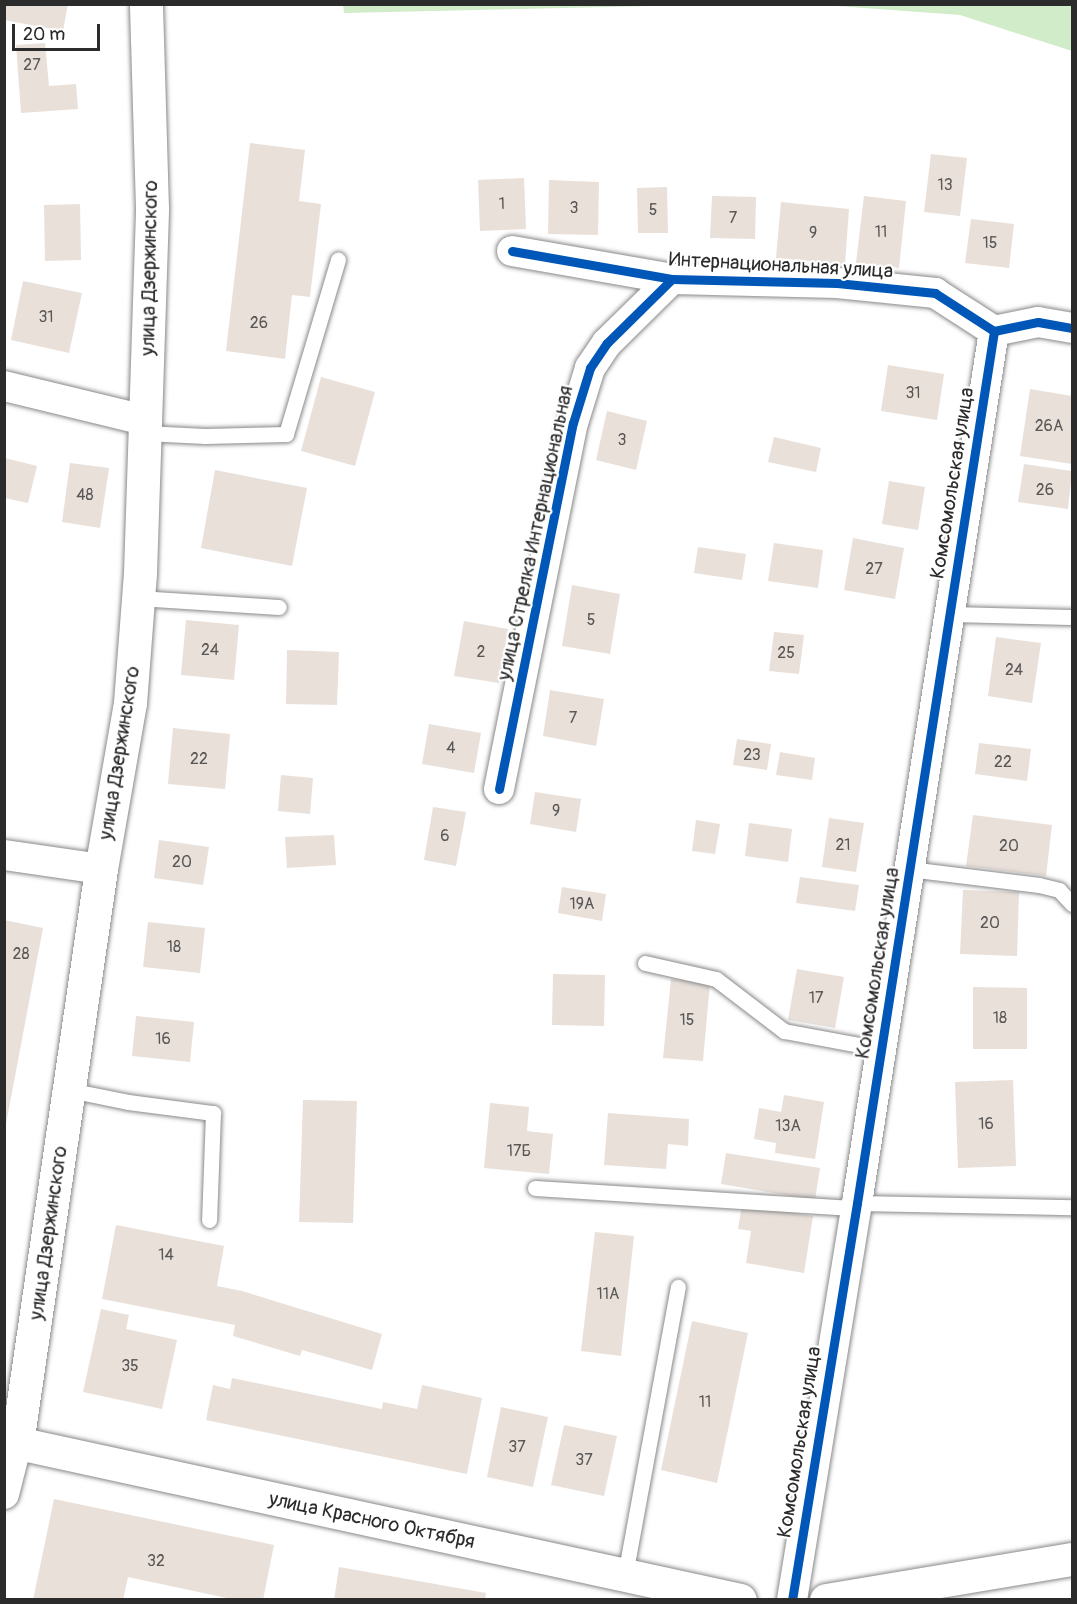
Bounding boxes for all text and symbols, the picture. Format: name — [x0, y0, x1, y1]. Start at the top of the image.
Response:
scale bar — [15, 12, 104, 50]
text: 20 m — [23, 23, 65, 46]
house number: 27 — [23, 55, 41, 75]
house number: 13 — [937, 175, 953, 195]
street label: улица Дзержинского — [135, 180, 163, 356]
house number: 1 — [499, 194, 505, 214]
house number: 3 — [570, 198, 578, 218]
house number: 5 — [649, 200, 657, 220]
house number: 7 — [729, 208, 737, 228]
house number: 11 — [875, 222, 887, 242]
house number: 9 — [809, 223, 817, 243]
house number: 15 — [983, 233, 997, 253]
street label: Интернациональная улица — [668, 247, 894, 283]
house number: 31 — [38, 307, 54, 327]
house number: 26 — [250, 313, 268, 333]
street label: улица Стрелка Интернациональная — [492, 383, 578, 683]
house number: 31 — [905, 383, 921, 403]
street label: Комсомольская улица — [925, 386, 979, 580]
house number: 26А — [1035, 416, 1063, 436]
house number: 3 — [618, 430, 626, 450]
house number: 26 — [1036, 480, 1054, 500]
house number: 48 — [76, 485, 94, 505]
house number: 27 — [865, 559, 883, 579]
house number: 5 — [587, 610, 595, 630]
house number: 24 — [201, 640, 219, 660]
house number: 2 — [477, 642, 485, 662]
house number: 25 — [777, 643, 795, 663]
house number: 24 — [1005, 660, 1023, 680]
street label: улица Дзержинского — [93, 664, 145, 842]
house number: 7 — [569, 708, 577, 728]
house number: 4 — [446, 738, 456, 758]
house number: 23 — [743, 745, 761, 765]
house number: 22 — [190, 749, 208, 769]
house number: 22 — [994, 752, 1012, 772]
house number: 9 — [552, 801, 560, 821]
house number: 6 — [440, 826, 450, 846]
house number: 21 — [835, 835, 851, 855]
house number: 20 — [999, 836, 1019, 856]
house number: 20 — [172, 852, 192, 872]
street label: Комсомольская улица — [850, 866, 904, 1060]
house number: 19А — [570, 894, 594, 914]
house number: 20 — [980, 913, 1000, 933]
house number: 18 — [167, 937, 181, 957]
house number: 28 — [12, 944, 30, 964]
house number: 17 — [809, 988, 823, 1008]
house number: 18 — [993, 1008, 1007, 1028]
house number: 15 — [680, 1010, 694, 1030]
house number: 16 — [155, 1029, 171, 1049]
house number: 16 — [978, 1114, 994, 1134]
house number: 13А — [775, 1116, 801, 1136]
house number: 17Б — [507, 1141, 531, 1161]
street label: улица Дзержинского — [24, 1144, 72, 1322]
house number: 14 — [158, 1245, 174, 1265]
house number: 11А — [597, 1284, 619, 1304]
street label: Комсомольская улица — [772, 1345, 826, 1539]
house number: 35 — [121, 1356, 139, 1376]
house number: 11 — [699, 1392, 711, 1412]
house number: 37 — [508, 1437, 526, 1457]
house number: 37 — [575, 1450, 593, 1470]
street label: улица Красного Октября — [267, 1486, 477, 1554]
house number: 32 — [147, 1551, 165, 1571]

